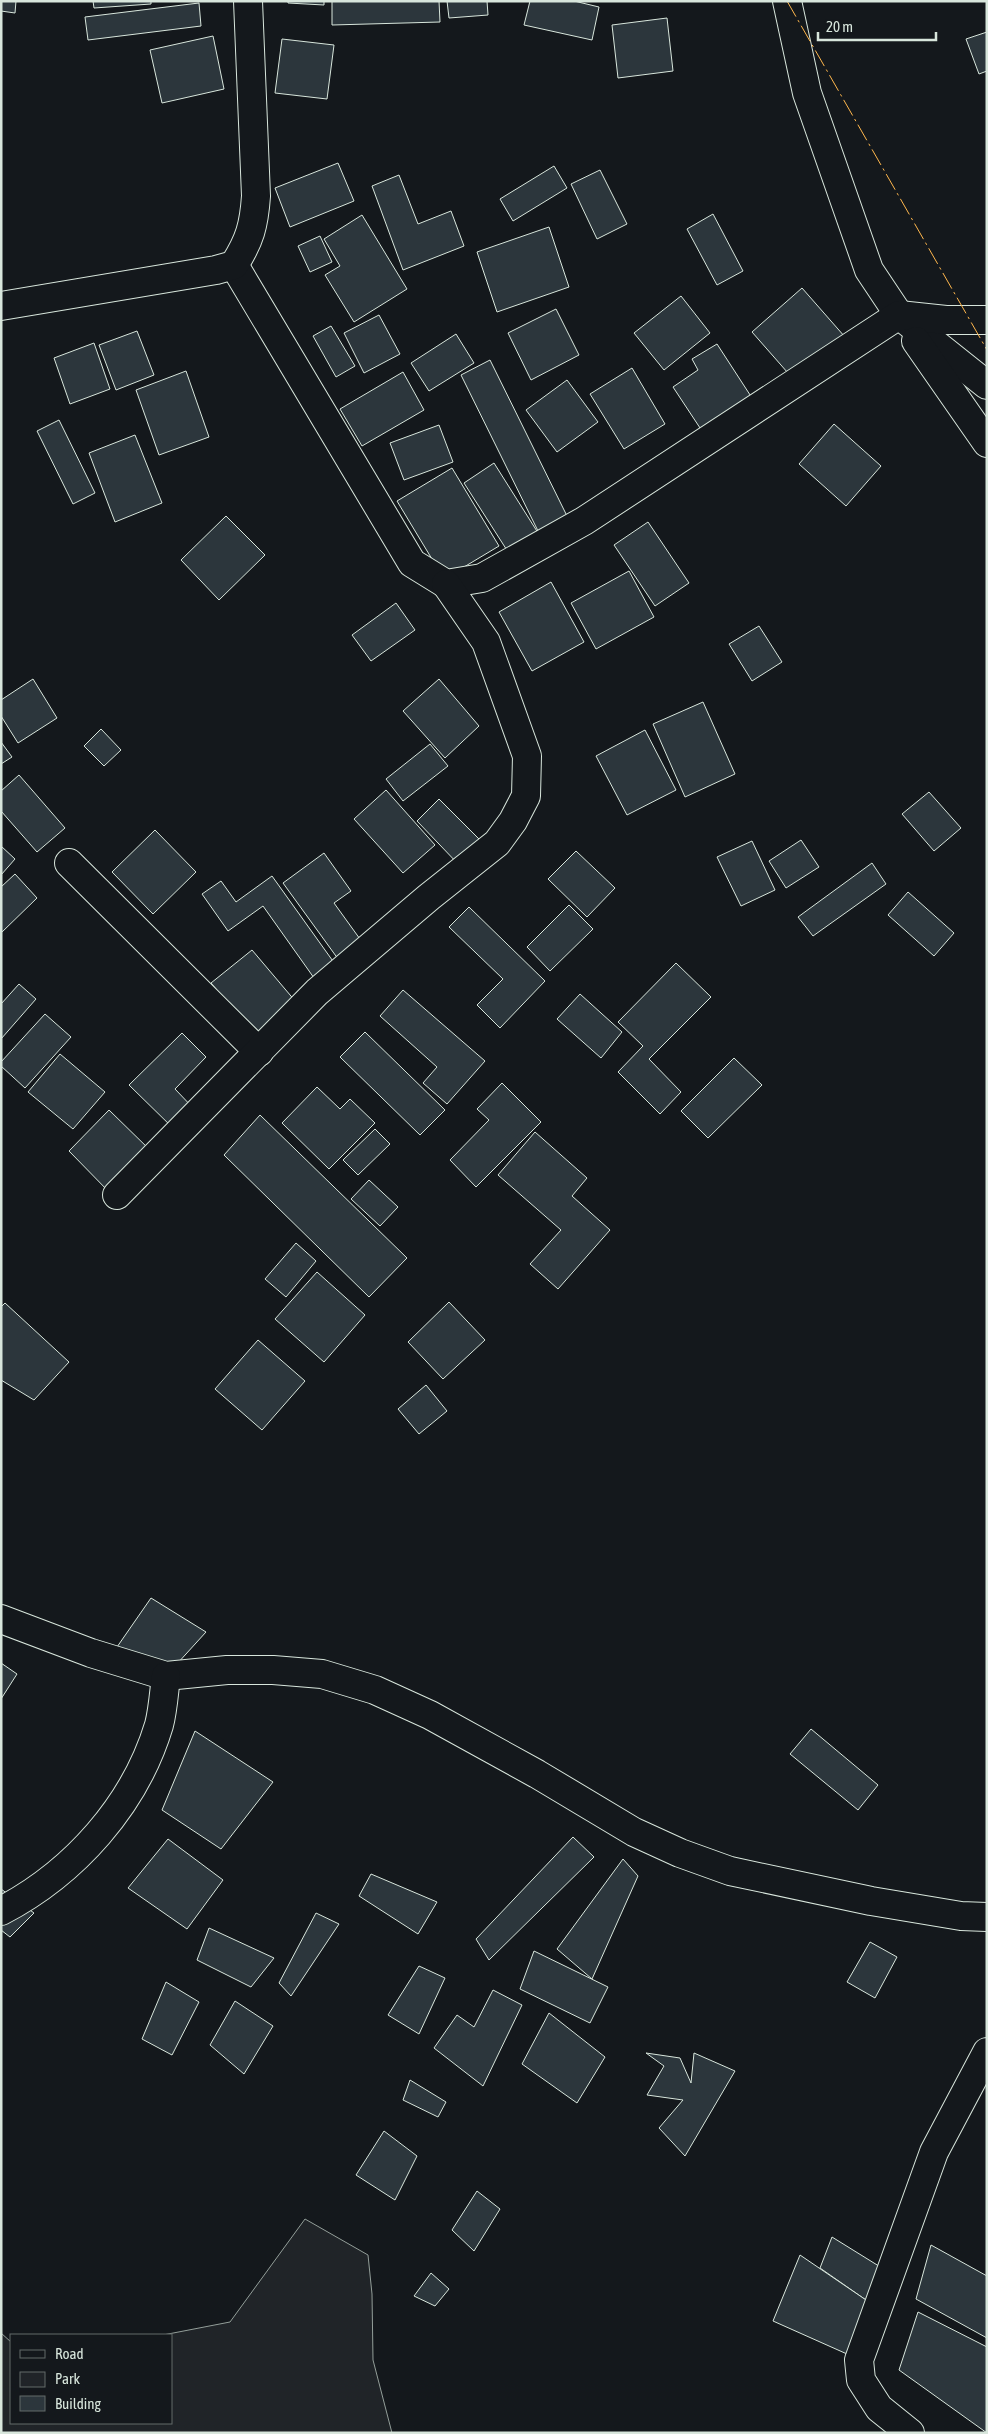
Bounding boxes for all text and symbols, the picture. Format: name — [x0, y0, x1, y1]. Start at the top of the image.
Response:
scale bar — [818, 10, 936, 42]
text: 20 m — [826, 18, 853, 35]
legend — [10, 2334, 172, 2424]
text: Road — [55, 2345, 84, 2362]
text: Park — [55, 2370, 80, 2387]
text: Building — [55, 2395, 101, 2412]

